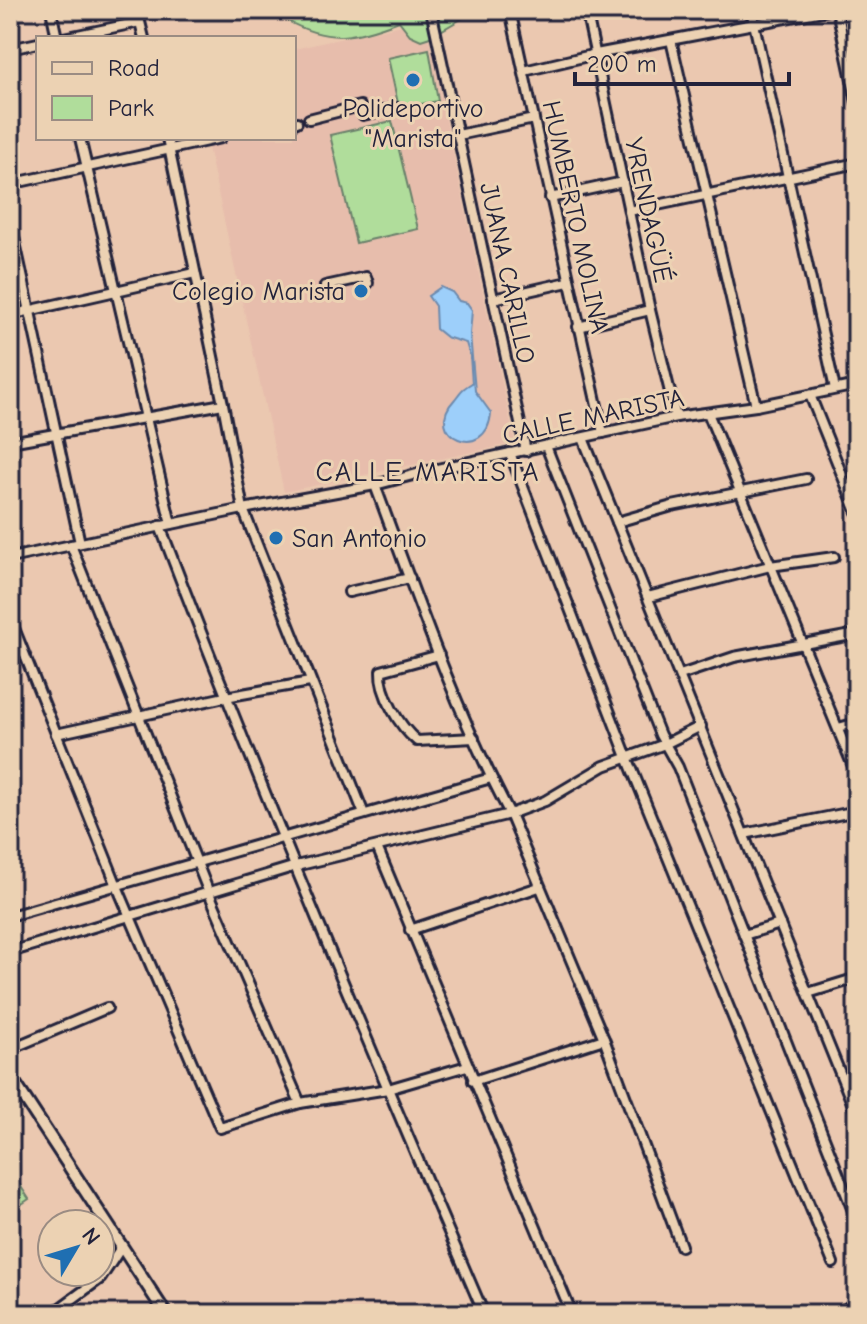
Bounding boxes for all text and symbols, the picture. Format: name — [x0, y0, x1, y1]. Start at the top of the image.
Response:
legend — [36, 36, 296, 140]
scale bar — [575, 36, 789, 86]
text: 200 m — [587, 50, 657, 78]
text: Road — [108, 54, 160, 82]
marker: Polideportivo "Marista" — [404, 71, 422, 89]
text: Park — [108, 94, 154, 122]
place label: Polideportivo "Marista" — [343, 94, 483, 154]
street label: HUMBERTO MOLINA — [536, 98, 614, 336]
street label: YRENDAGÜÉ — [618, 135, 679, 285]
street label: JUANA CARILLO — [473, 180, 541, 366]
place label: Colegio Marista — [172, 277, 345, 307]
marker: Colegio Marista — [352, 282, 370, 300]
street label: CALLE MARISTA — [500, 383, 687, 451]
district label: CALLE MARISTA — [316, 456, 541, 488]
place label: San Antonio — [292, 524, 427, 554]
marker: San Antonio — [267, 529, 285, 547]
north arrow — [36, 1208, 116, 1288]
text: N — [76, 1223, 106, 1250]

